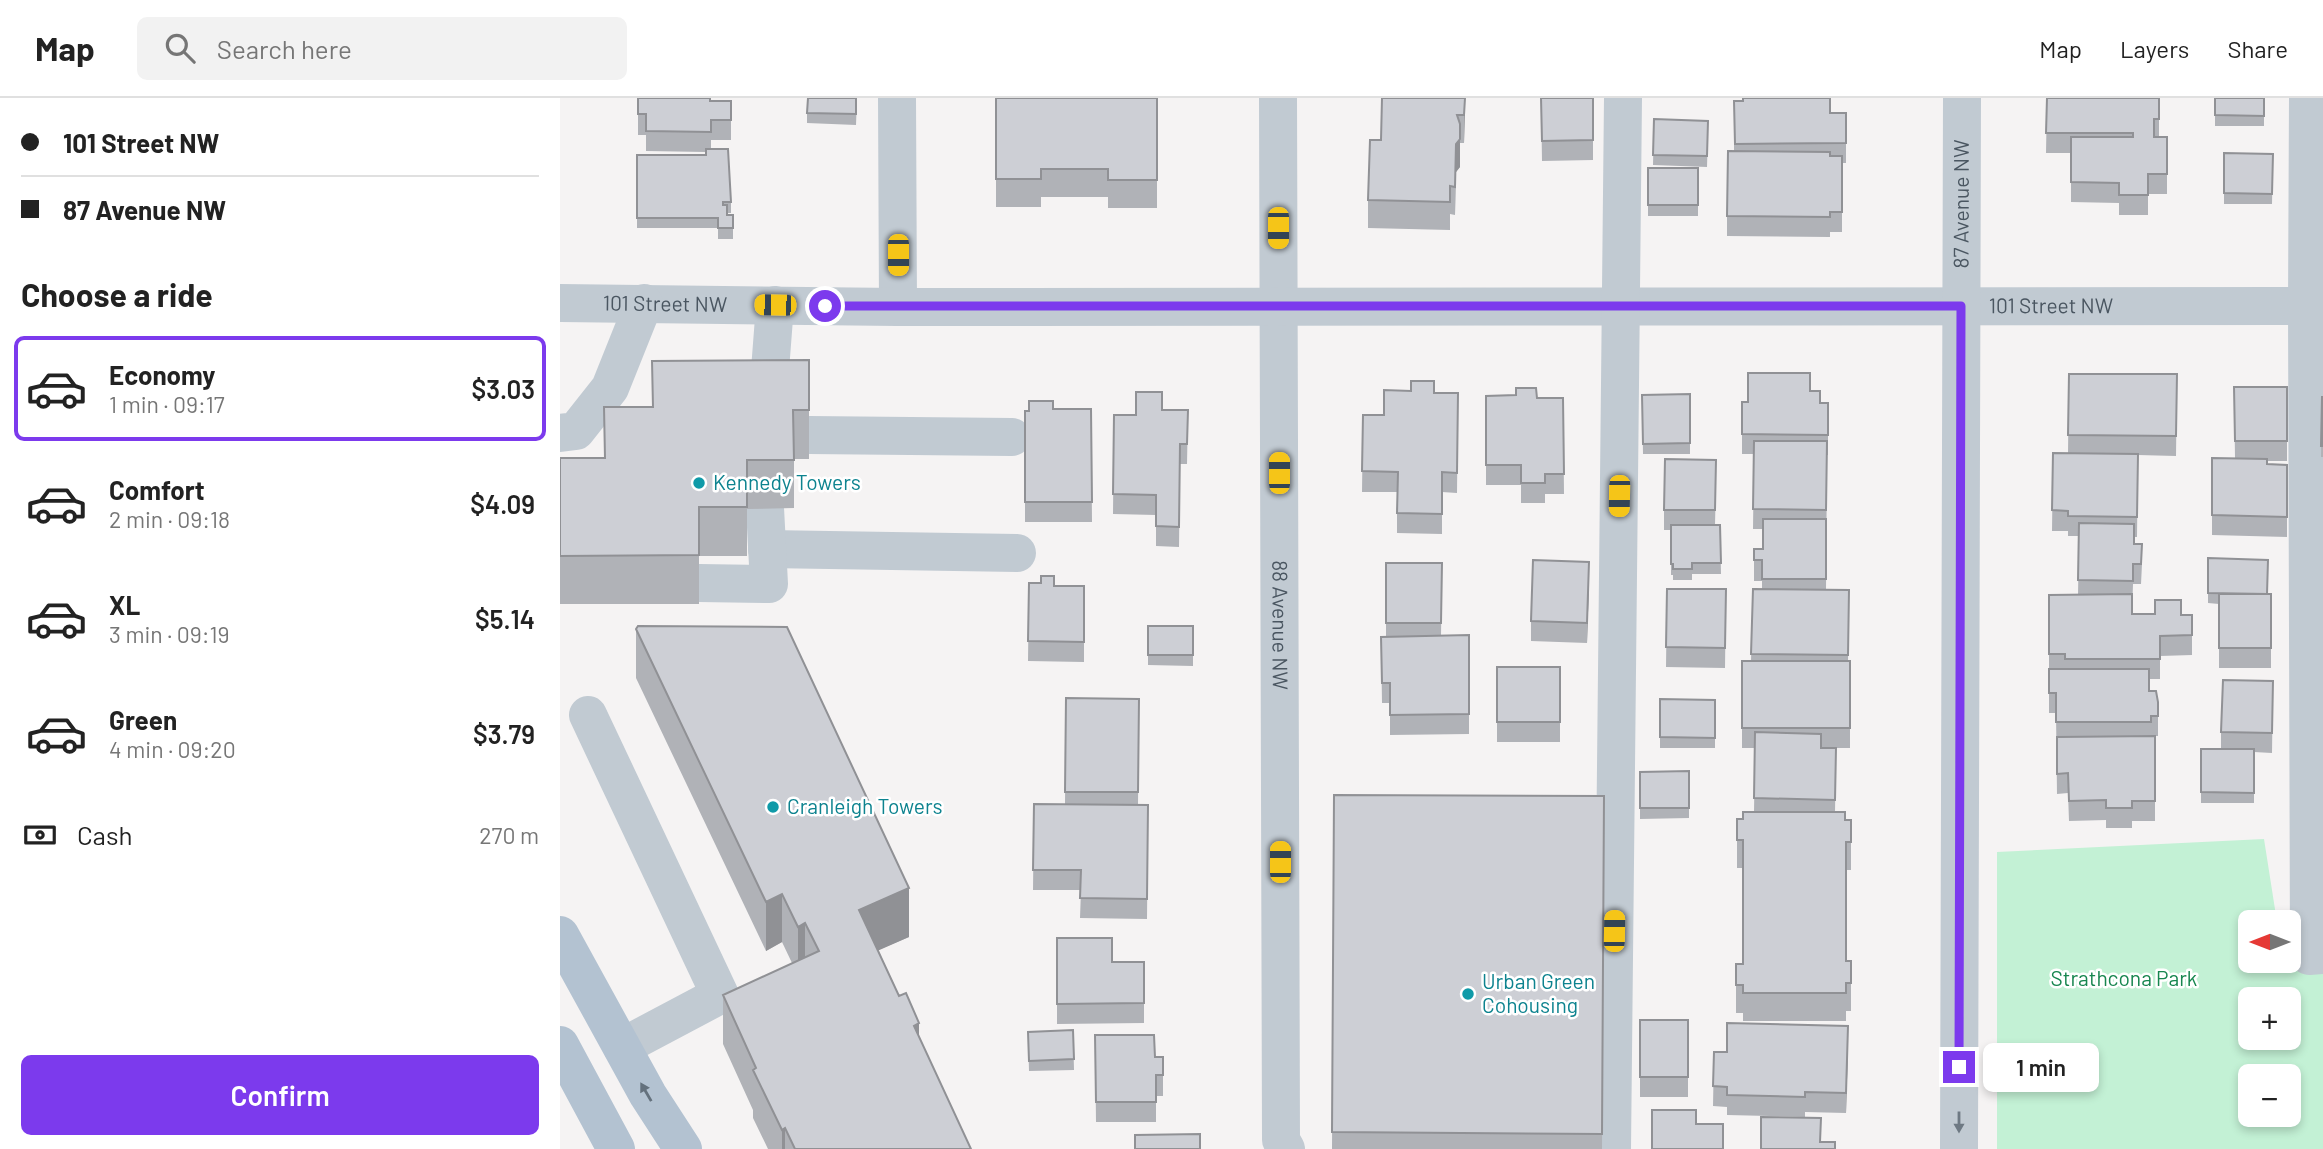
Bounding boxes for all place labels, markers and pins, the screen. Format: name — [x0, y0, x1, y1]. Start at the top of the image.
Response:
place label: Kennedy Towers — [713, 469, 861, 494]
marker: Kennedy Towers — [691, 475, 707, 491]
place label: Cranleigh Towers — [787, 793, 943, 818]
marker: Cranleigh Towers — [765, 799, 781, 815]
place label: Urban Green Cohousing — [1482, 968, 1595, 1017]
marker: Urban Green Cohousing — [1460, 986, 1476, 1002]

